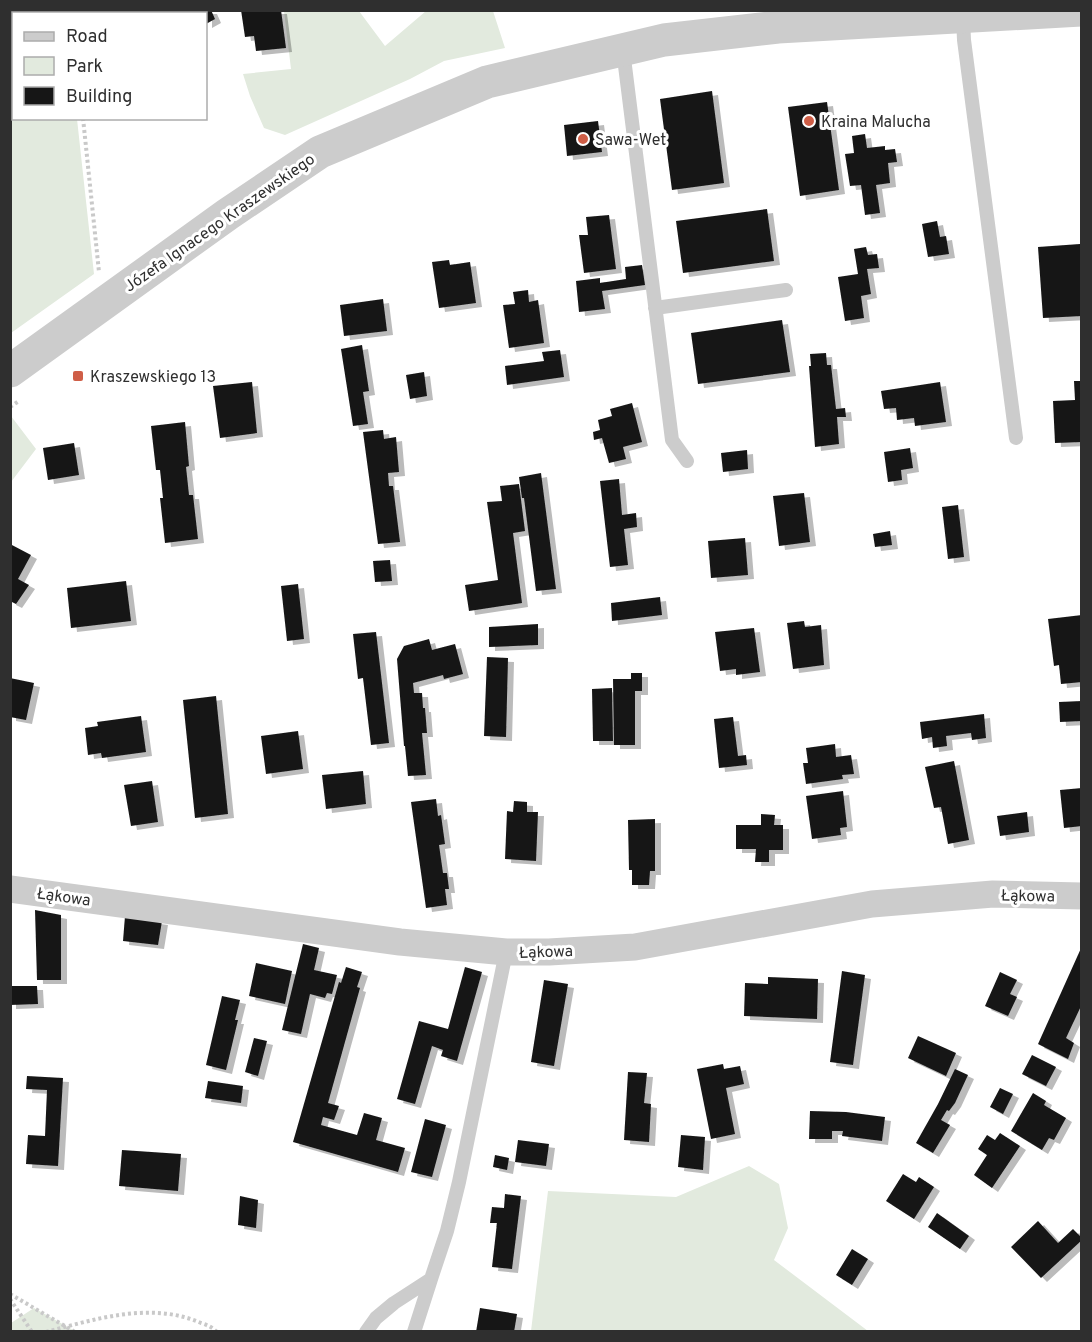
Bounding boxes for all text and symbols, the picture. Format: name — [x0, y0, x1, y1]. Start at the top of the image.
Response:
legend — [12, 12, 207, 120]
text: Road — [66, 26, 108, 49]
text: Park — [66, 56, 103, 79]
text: Building — [66, 86, 132, 109]
place label: Kraina Malucha — [821, 113, 931, 133]
marker: Kraina Malucha — [802, 114, 816, 128]
place label: Sawa-Wet — [595, 131, 666, 151]
marker: Sawa-Wet — [576, 132, 590, 146]
street label: Józefa Ignacego Kraszewskiego — [121, 150, 319, 297]
place label: Kraszewskiego 13 — [90, 368, 216, 388]
marker: Kraszewskiego 13 — [71, 369, 85, 383]
street label: Łąkowa — [36, 884, 92, 912]
street label: Łąkowa — [1001, 887, 1055, 907]
street label: Łąkowa — [519, 942, 573, 964]

